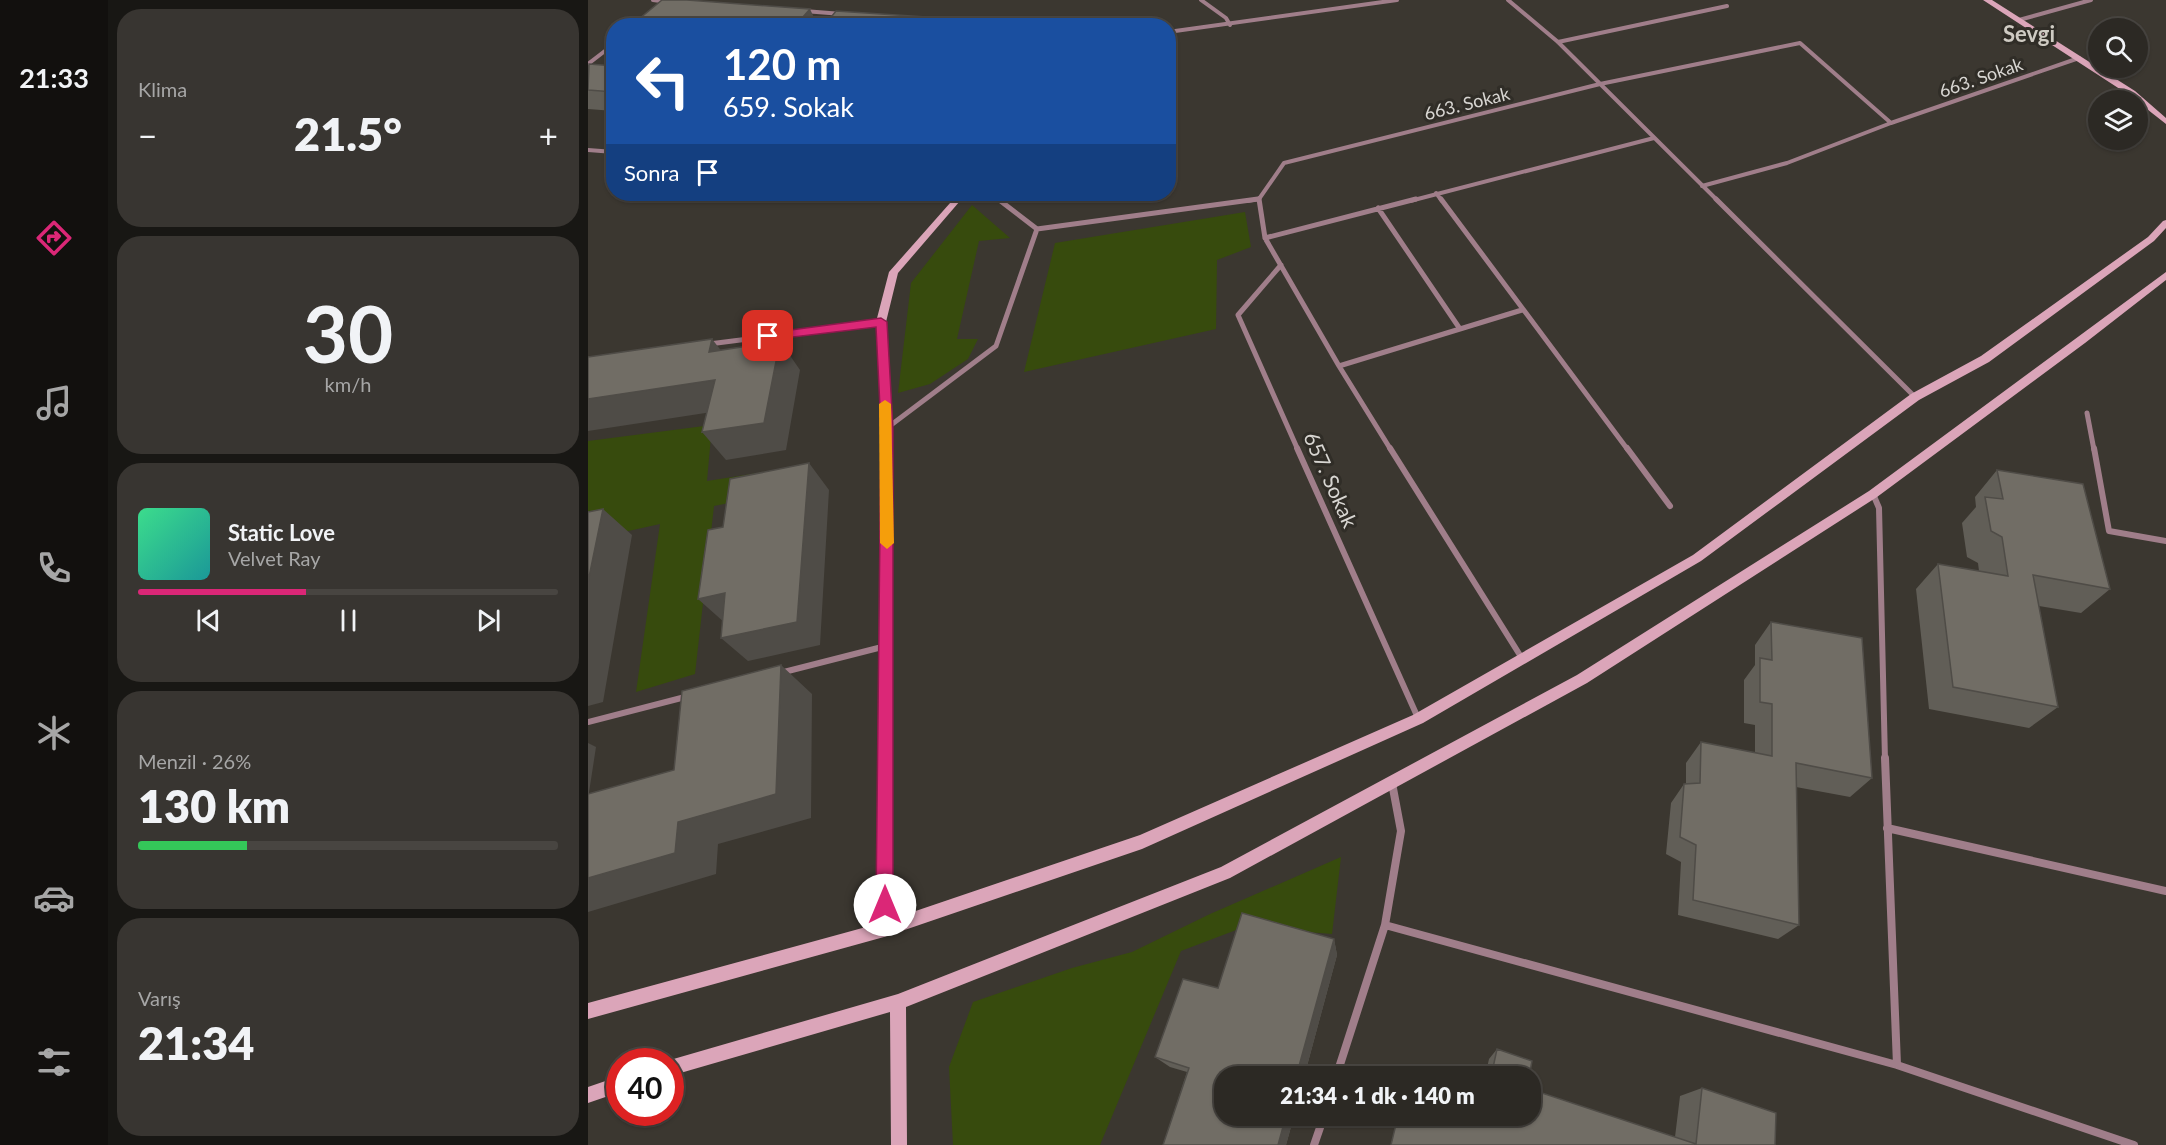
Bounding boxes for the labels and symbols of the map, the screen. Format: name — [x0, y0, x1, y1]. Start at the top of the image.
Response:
district label: Sevgi — [2003, 20, 2055, 47]
street label: 663. Sokak — [1936, 52, 2026, 102]
street label: 663. Sokak — [1422, 82, 1513, 124]
pin — [742, 310, 793, 361]
street label: 657. Sokak — [1299, 428, 1364, 531]
position arrow — [853, 873, 917, 937]
speed limit sign: 40 — [606, 1048, 684, 1126]

